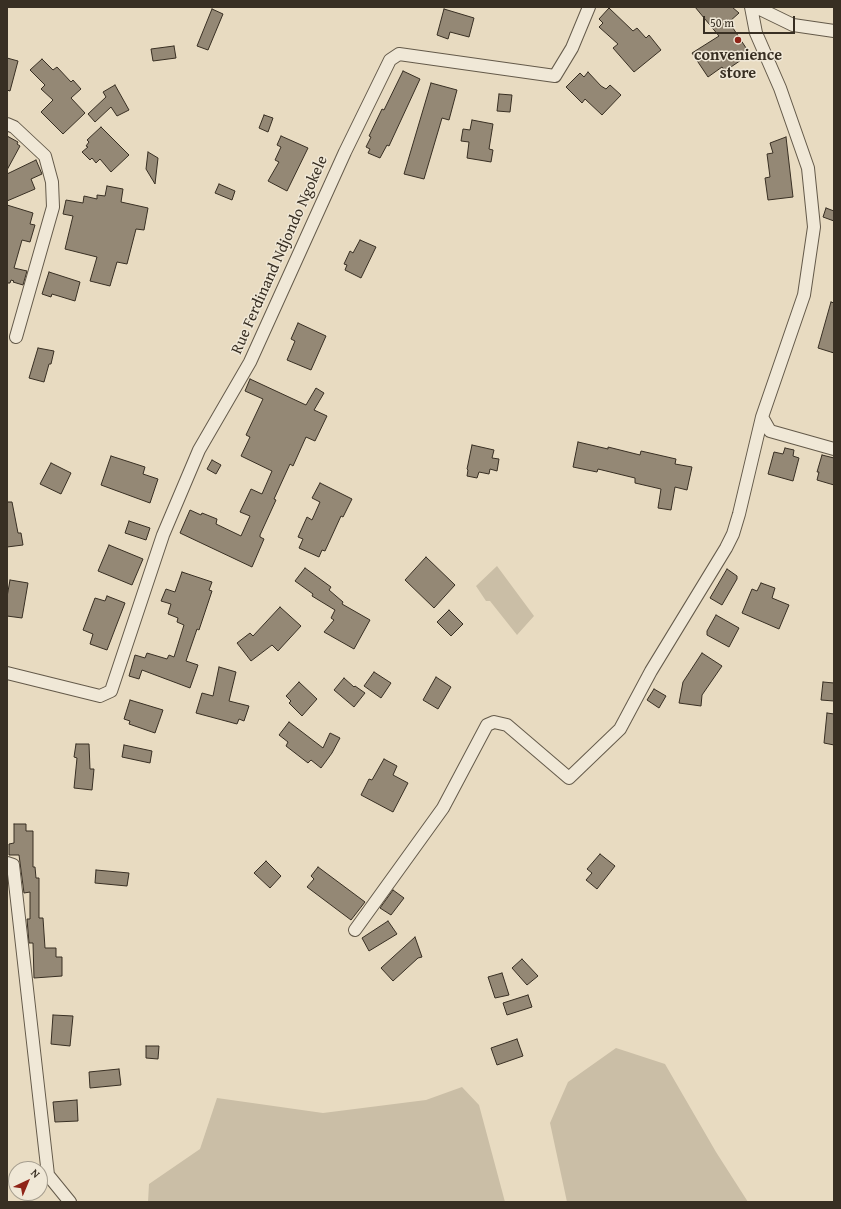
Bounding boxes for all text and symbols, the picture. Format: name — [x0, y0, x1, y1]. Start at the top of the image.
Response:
scale bar — [705, 8, 797, 34]
text: 50 m — [710, 14, 734, 31]
marker: convenience store — [733, 35, 743, 45]
place label: convenience store — [694, 46, 782, 84]
street label: Rue Ferdinand Ndjondo Ngokele — [227, 153, 333, 357]
north arrow — [8, 1161, 48, 1201]
text: N — [27, 1165, 44, 1181]

